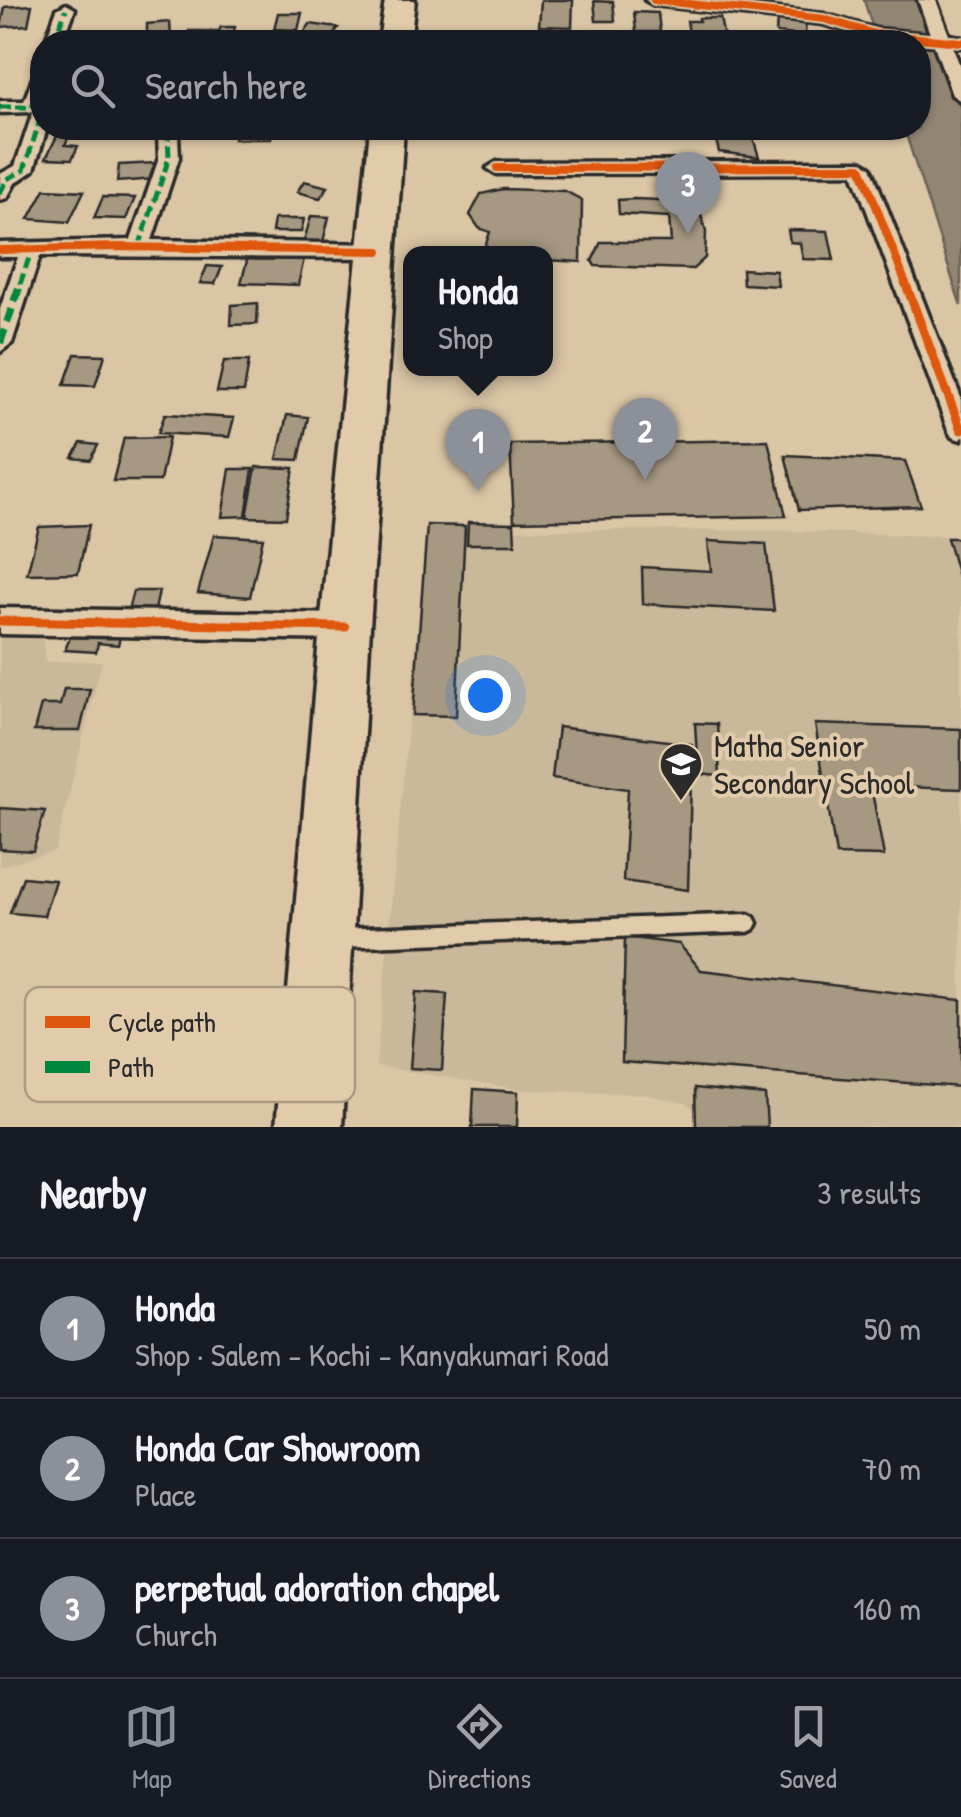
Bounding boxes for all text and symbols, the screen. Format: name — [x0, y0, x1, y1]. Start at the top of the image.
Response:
search box — [30, 30, 931, 140]
icon: search — [65, 58, 120, 113]
text: Search here — [145, 59, 307, 111]
pin: 3 — [656, 152, 720, 234]
popup — [403, 246, 553, 376]
text: Honda — [438, 264, 518, 316]
text: Shop — [438, 316, 493, 359]
pin: 2 — [612, 398, 678, 480]
pin: 1 — [446, 408, 510, 491]
your location — [460, 670, 511, 721]
place label: Matha Senior Secondary School — [714, 724, 915, 804]
school or university icon: Matha Senior Secondary School — [658, 741, 704, 802]
legend — [25, 987, 355, 1102]
text: Cycle path — [108, 1003, 216, 1041]
text: Path — [108, 1048, 154, 1086]
text: Nearby — [40, 1164, 147, 1221]
text: 3 results — [817, 1171, 921, 1214]
text: Honda — [135, 1281, 215, 1333]
text: 1 — [67, 1307, 78, 1350]
text: 50 m — [864, 1307, 921, 1350]
text: Shop · Salem - Kochi - Kanyakumari Road — [135, 1333, 609, 1376]
text: Honda Car Showroom — [135, 1421, 420, 1473]
text: 2 — [65, 1447, 80, 1490]
text: 70 m — [862, 1447, 921, 1490]
text: Place — [135, 1473, 197, 1516]
text: perpetual adoration chapel — [135, 1561, 499, 1613]
text: 3 — [65, 1587, 80, 1630]
text: 160 m — [853, 1587, 921, 1630]
text: Church — [135, 1613, 217, 1656]
tab: Map — [124, 1699, 179, 1797]
tab: Directions — [428, 1699, 531, 1797]
tab: Saved — [780, 1699, 837, 1797]

